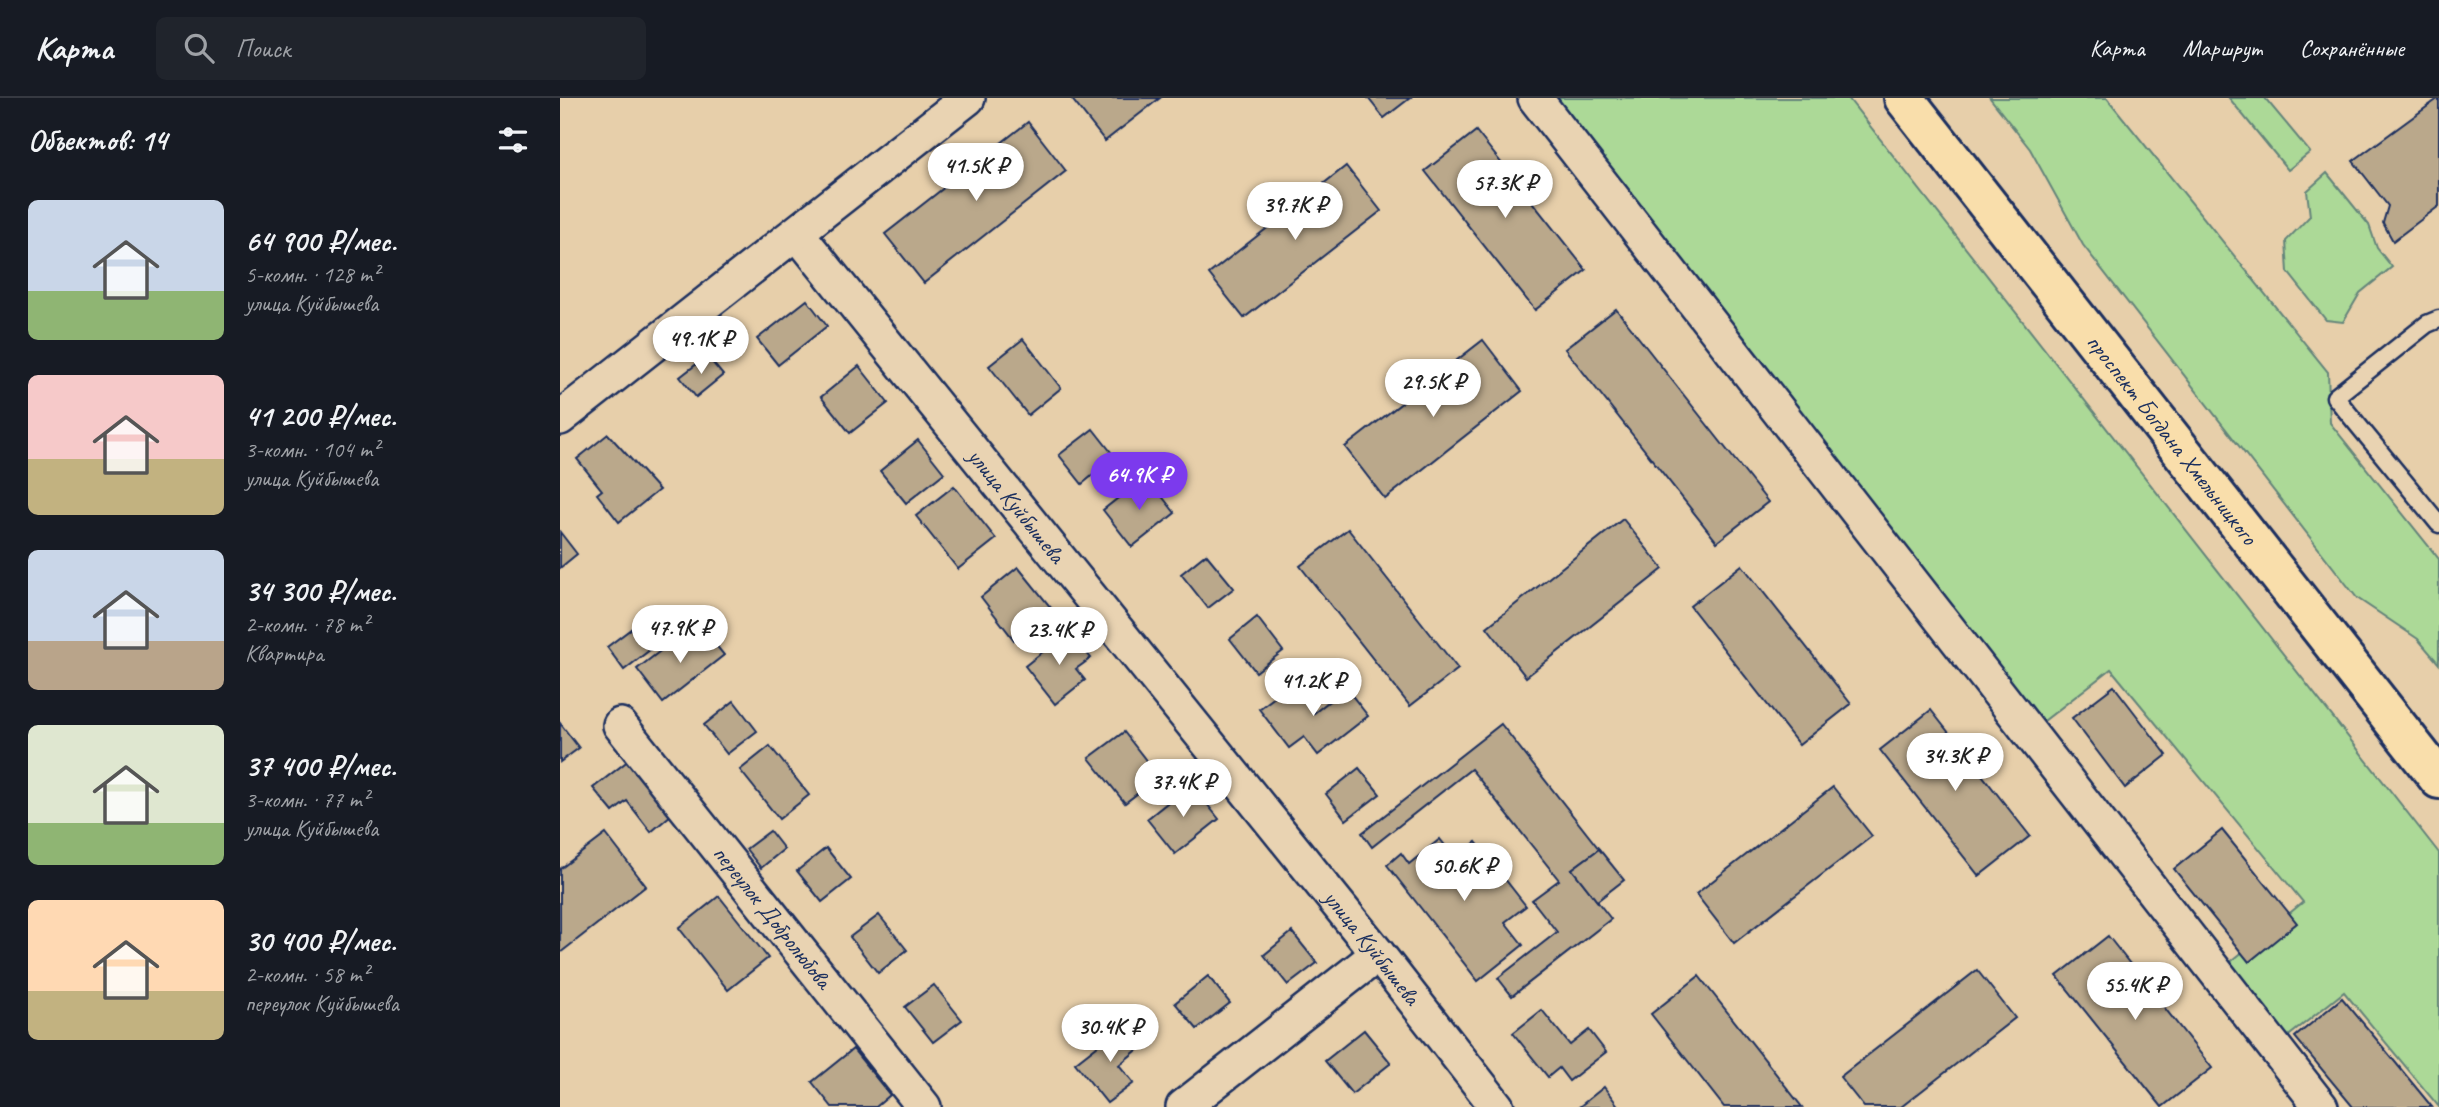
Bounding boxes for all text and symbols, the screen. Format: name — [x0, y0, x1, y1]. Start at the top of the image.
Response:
search box — [156, 17, 646, 80]
text: Карта — [35, 27, 114, 69]
icon: search — [180, 29, 218, 67]
text: Поиск — [236, 32, 290, 65]
text: Карта — [2090, 33, 2145, 63]
text: Маршрут — [2183, 33, 2262, 63]
text: Сохранённые — [2300, 33, 2404, 63]
text: Объектов: 14 — [28, 121, 167, 159]
icon: filters — [494, 121, 532, 159]
pin: 41.5K ₽ — [911, 144, 1041, 203]
text: 41.5K ₽ — [944, 151, 1008, 180]
pin: 57.3K ₽ — [1440, 160, 1570, 220]
text: 57.3K ₽ — [1473, 168, 1537, 197]
pin: 39.7K ₽ — [1230, 183, 1360, 242]
text: 39.7K ₽ — [1263, 190, 1327, 219]
text: 64 900 ₽/мес. — [245, 222, 396, 260]
icon: home — [84, 228, 168, 312]
text: 5-комн. · 128 m² — [245, 260, 379, 289]
text: улица Куйбышева — [245, 289, 378, 318]
pin: 49.1K ₽ — [636, 316, 766, 376]
text: 49.1K ₽ — [669, 324, 733, 353]
street label: проспект Богдана Хмельницкого — [2080, 328, 2265, 552]
pin: 29.5K ₽ — [1368, 360, 1498, 419]
text: 29.5K ₽ — [1401, 367, 1465, 396]
text: 41 200 ₽/мес. — [245, 397, 396, 435]
icon: home — [84, 403, 168, 487]
text: 3-комн. · 104 m² — [245, 435, 379, 464]
street label: улица Куйбышева — [960, 440, 1073, 570]
pin: 64.9K ₽ — [1074, 452, 1204, 512]
text: 64.9K ₽ — [1107, 460, 1171, 489]
text: улица Куйбышева — [245, 464, 378, 493]
text: 34 300 ₽/мес. — [245, 572, 396, 610]
icon: home — [84, 578, 168, 662]
pin: 47.9K ₽ — [615, 606, 745, 665]
pin: 23.4K ₽ — [994, 608, 1124, 667]
text: 2-комн. · 78 m² — [245, 610, 369, 639]
text: 47.9K ₽ — [648, 613, 712, 642]
text: 23.4K ₽ — [1027, 615, 1091, 644]
text: Квартира — [245, 639, 323, 668]
pin: 41.2K ₽ — [1248, 658, 1378, 718]
text: 41.2K ₽ — [1281, 666, 1345, 695]
pin: 34.3K ₽ — [1890, 734, 2020, 793]
text: 34.3K ₽ — [1923, 741, 1987, 770]
text: 37 400 ₽/мес. — [245, 747, 396, 785]
icon: home — [84, 753, 168, 837]
pin: 37.4K ₽ — [1118, 760, 1248, 819]
text: 37.4K ₽ — [1151, 767, 1215, 796]
text: 3-комн. · 77 m² — [245, 785, 369, 814]
text: улица Куйбышева — [245, 814, 378, 843]
street label: переулок Добролюбова — [706, 839, 840, 996]
pin: 50.6K ₽ — [1399, 844, 1529, 903]
text: 50.6K ₽ — [1432, 851, 1496, 880]
street label: улица Куйбышева — [1316, 882, 1428, 1012]
text: 30 400 ₽/мес. — [245, 922, 396, 960]
icon: home — [84, 928, 168, 1012]
text: 2-комн. · 58 m² — [245, 960, 369, 989]
pin: 55.4K ₽ — [2070, 962, 2200, 1022]
text: 55.4K ₽ — [2103, 970, 2167, 999]
text: переулок Куйбышева — [245, 989, 399, 1018]
pin: 30.4K ₽ — [1045, 1004, 1175, 1064]
text: 30.4K ₽ — [1078, 1012, 1142, 1041]

